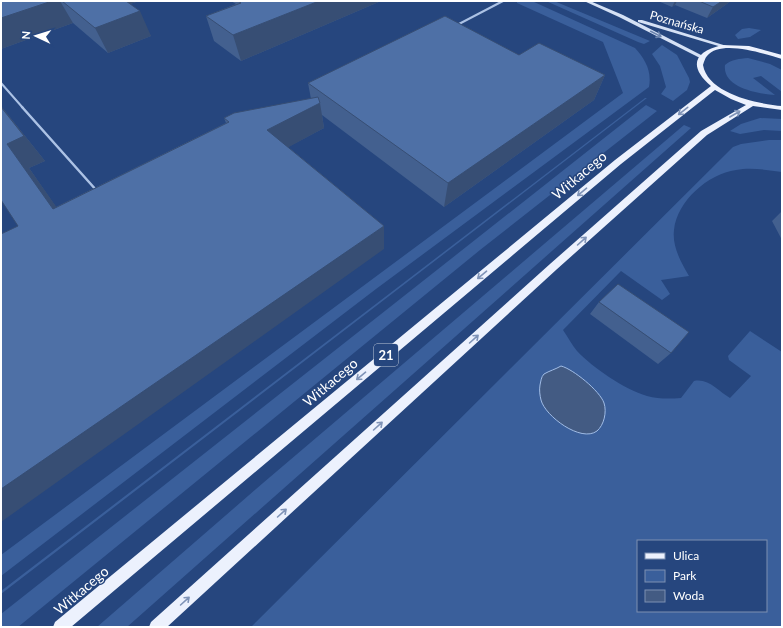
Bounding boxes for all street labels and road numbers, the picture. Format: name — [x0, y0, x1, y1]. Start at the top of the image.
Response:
street label: Poznańska — [648, 7, 706, 37]
street label: Witkacego — [548, 147, 610, 203]
road number: 21 — [374, 344, 398, 366]
street label: Witkacego — [299, 354, 361, 410]
street label: Witkacego — [50, 562, 112, 618]

